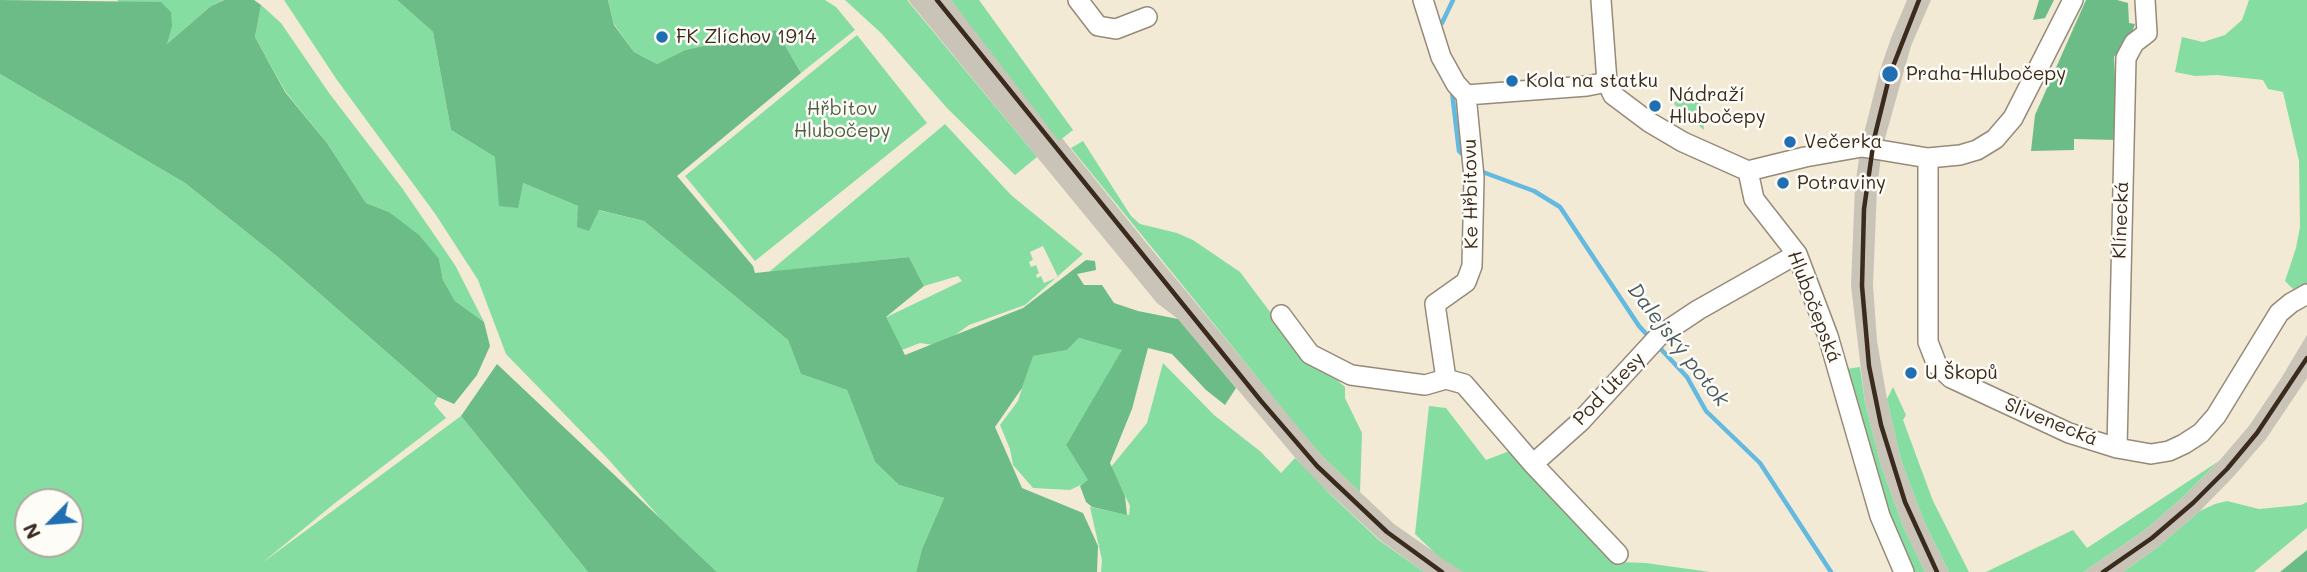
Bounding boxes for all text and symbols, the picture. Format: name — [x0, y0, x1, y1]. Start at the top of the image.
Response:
place label: FK Zlíchov 1914 — [676, 26, 816, 48]
marker: FK Zlíchov 1914 — [654, 29, 670, 45]
place label: Praha-Hlubočepy — [1906, 63, 2066, 85]
marker: Praha-Hlubočepy — [1880, 64, 1900, 84]
place label: Kola na statku — [1526, 70, 1658, 92]
marker: Kola na statku — [1504, 73, 1520, 89]
place label: Nádraží Hlubočepy — [1669, 84, 1766, 128]
park label: Hřbitov Hlubočepy — [794, 98, 890, 142]
marker: Nádraží Hlubočepy — [1647, 98, 1663, 114]
place label: Večerka — [1804, 131, 1882, 153]
marker: Večerka — [1782, 134, 1798, 150]
street label: Ke Hřbitovu — [1459, 139, 1483, 249]
place label: Potraviny — [1797, 172, 1886, 194]
marker: Potraviny — [1775, 175, 1791, 191]
street label: Klínecká — [2108, 181, 2134, 259]
street label: Hlubočepská — [1782, 248, 1846, 366]
water label: Dalejský potok — [1622, 278, 1734, 412]
street label: Pod Útesy — [1569, 348, 1649, 430]
place label: U Škopů — [1925, 362, 1998, 384]
marker: U Škopů — [1903, 365, 1919, 381]
street label: Slivenecká — [2001, 393, 2101, 451]
north arrow — [14, 488, 84, 558]
text: N — [17, 519, 46, 543]

